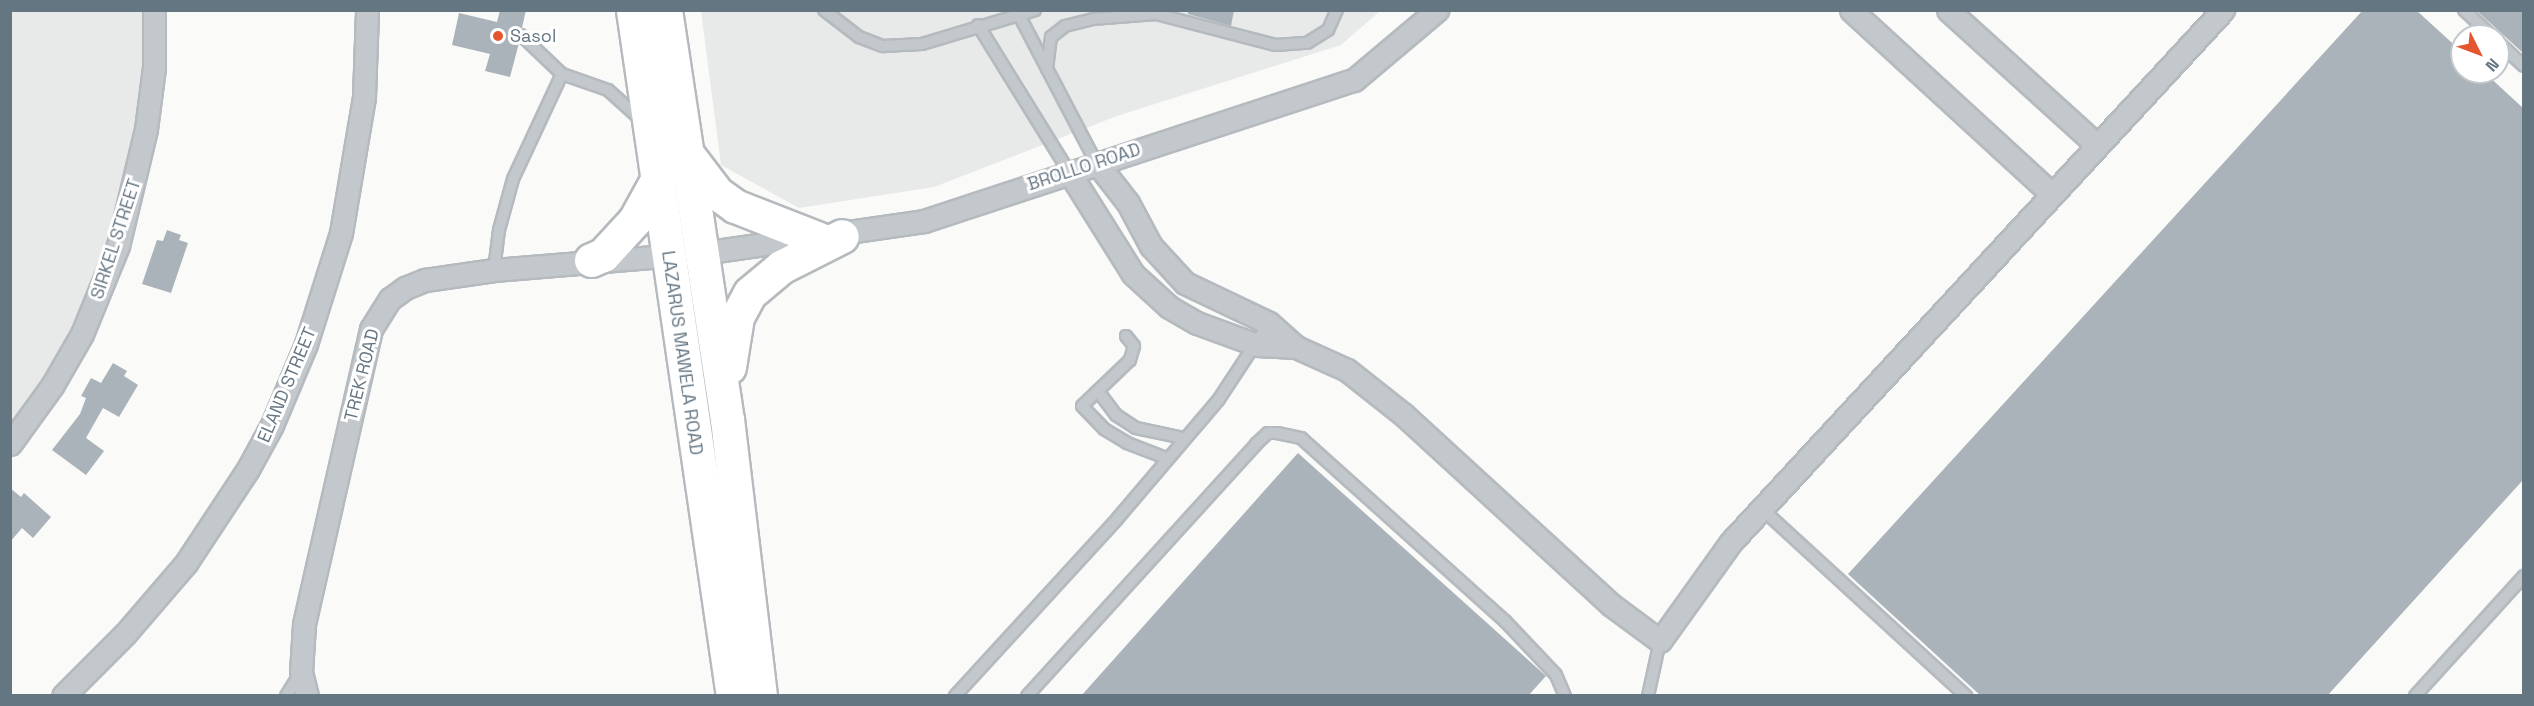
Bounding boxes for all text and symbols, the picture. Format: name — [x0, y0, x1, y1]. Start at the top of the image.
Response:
north arrow — [2450, 24, 2510, 84]
place label: Sasol — [510, 25, 556, 47]
marker: Sasol — [491, 29, 505, 43]
text: N — [2481, 54, 2504, 76]
street label: BROLLO ROAD — [1025, 139, 1143, 195]
street label: SIRKEL STREET — [86, 176, 146, 302]
street label: LAZARUS MAWELA ROAD — [657, 249, 707, 457]
street label: ELAND STREET — [253, 324, 321, 446]
street label: TREK ROAD — [340, 327, 384, 423]

